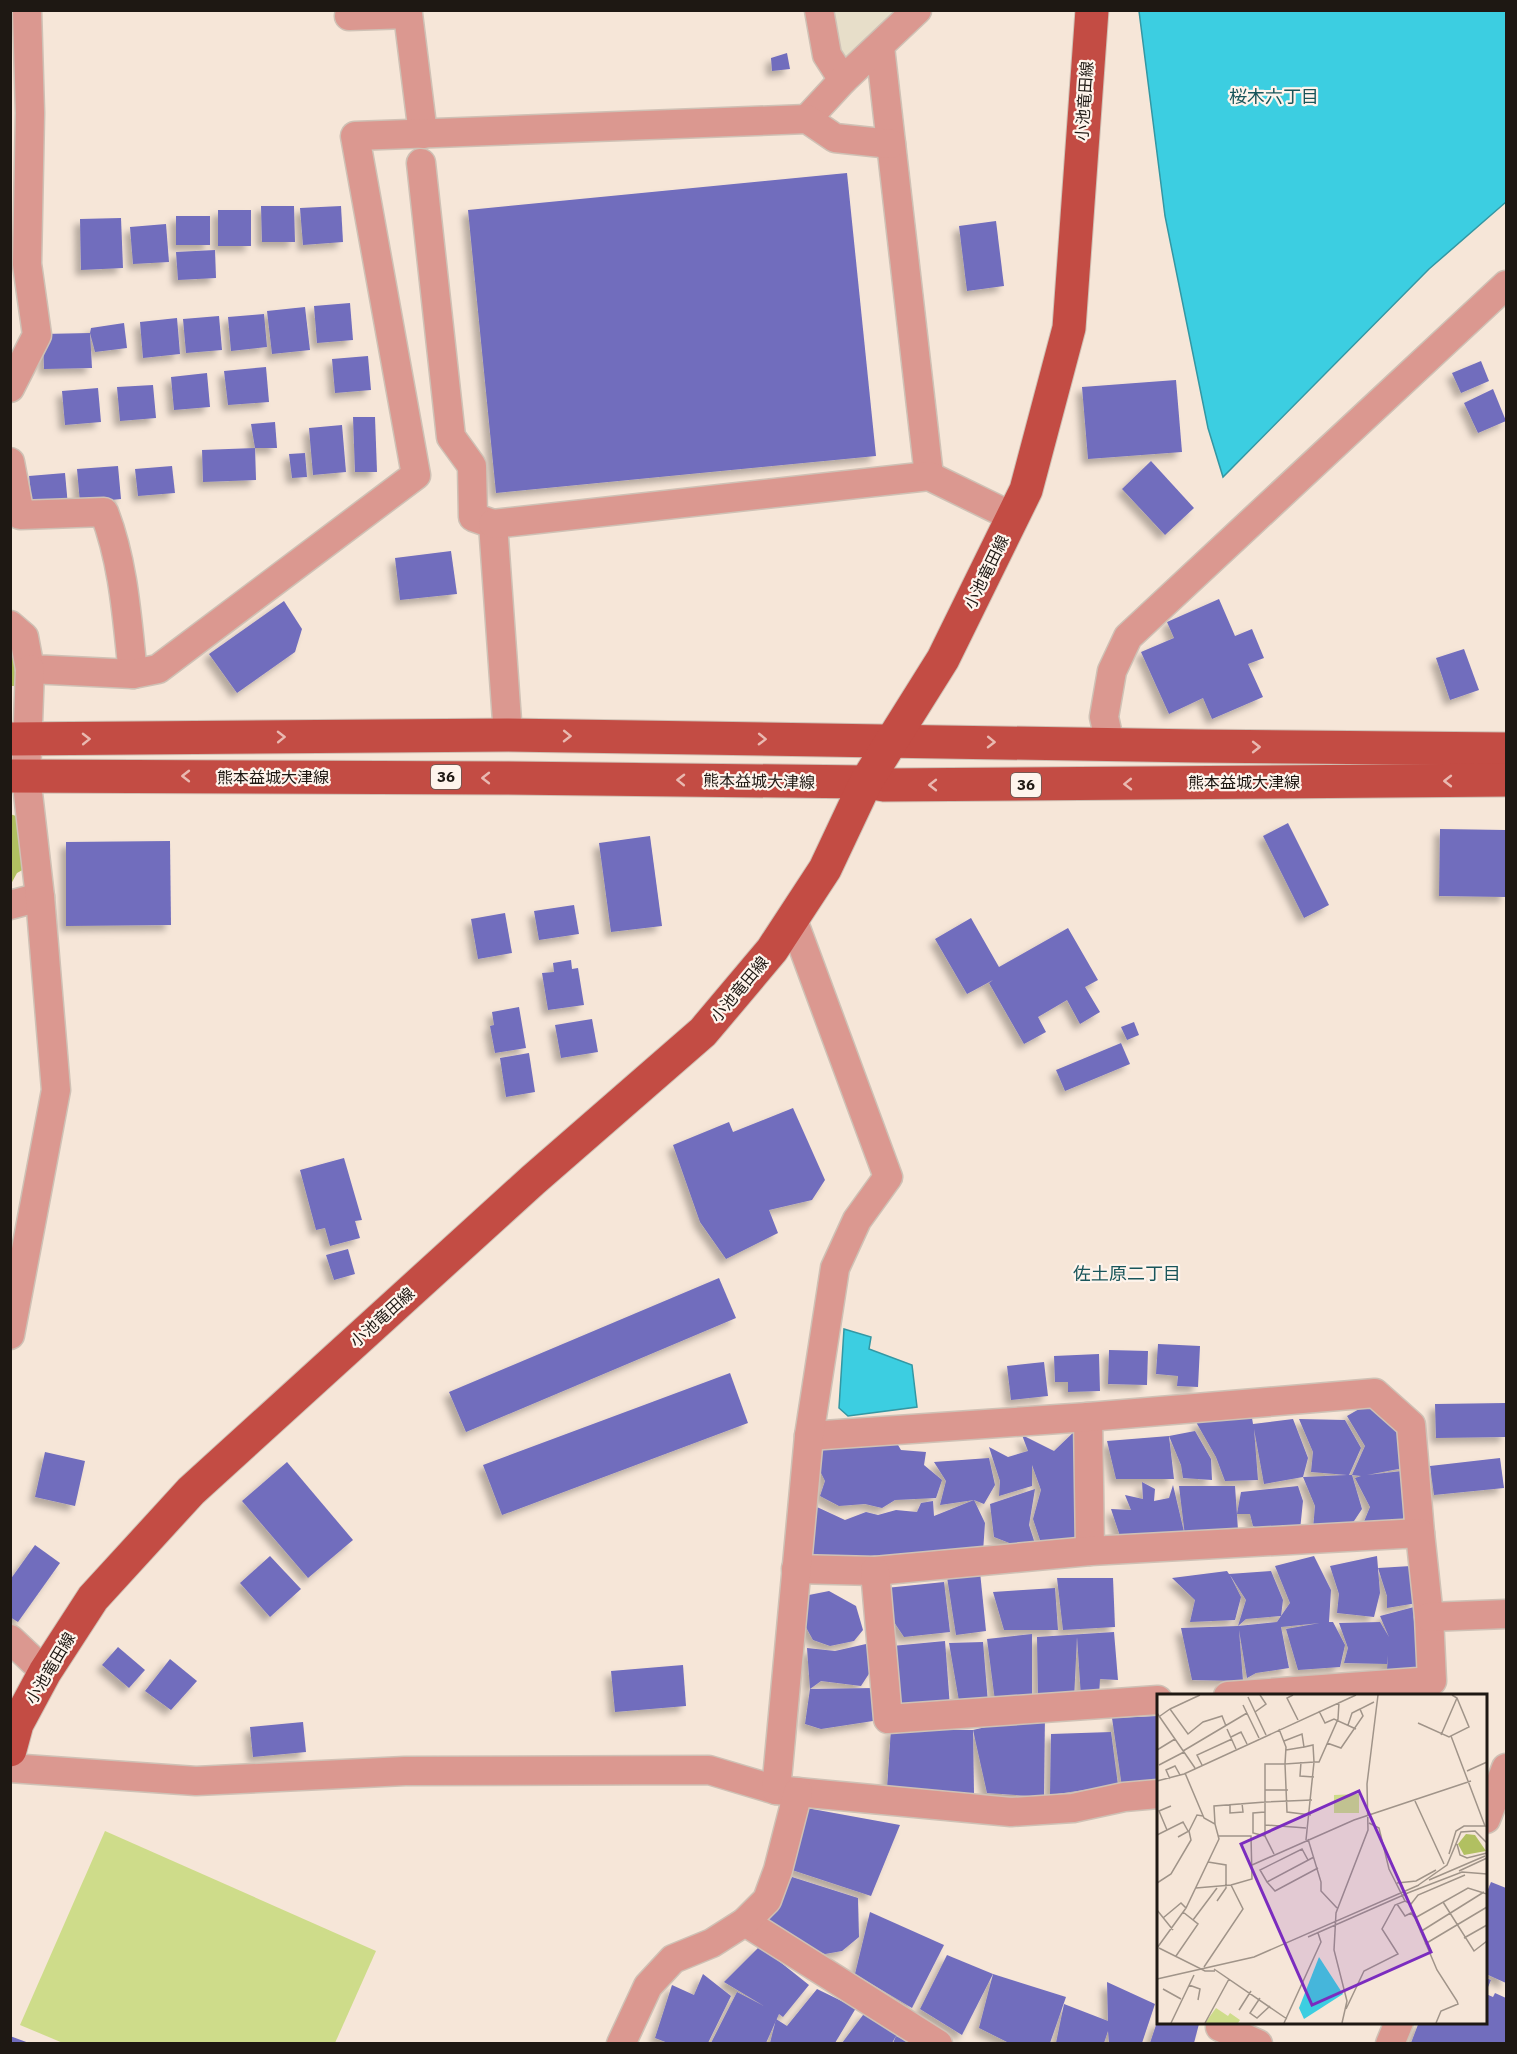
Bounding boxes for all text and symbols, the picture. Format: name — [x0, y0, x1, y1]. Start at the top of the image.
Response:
street label: 小池竜田線 — [1071, 60, 1097, 142]
district label: 桜木六丁目 — [1229, 85, 1319, 108]
street label: 小池竜田線 — [959, 532, 1013, 612]
one-way arrow — [562, 729, 571, 742]
one-way arrow — [277, 731, 286, 743]
one-way arrow — [82, 732, 91, 745]
one-way arrow — [757, 733, 766, 745]
one-way arrow — [987, 736, 996, 749]
one-way arrow — [1252, 741, 1261, 753]
road number: 36 — [431, 765, 461, 789]
street label: 熊本益城大津線 — [217, 767, 329, 787]
one-way arrow — [182, 770, 191, 782]
street label: 熊本益城大津線 — [703, 770, 815, 792]
one-way arrow — [482, 772, 491, 784]
street label: 熊本益城大津線 — [1188, 772, 1300, 792]
road number: 36 — [1011, 773, 1041, 797]
one-way arrow — [677, 774, 686, 786]
one-way arrow — [1444, 775, 1453, 787]
one-way arrow — [1123, 777, 1132, 790]
one-way arrow — [928, 779, 937, 791]
street label: 小池竜田線 — [706, 952, 772, 1026]
district label: 佐土原二丁目 — [1073, 1262, 1181, 1285]
street label: 小池竜田線 — [346, 1283, 418, 1351]
street label: 小池竜田線 — [21, 1629, 79, 1707]
inset map — [1157, 1694, 1487, 2024]

